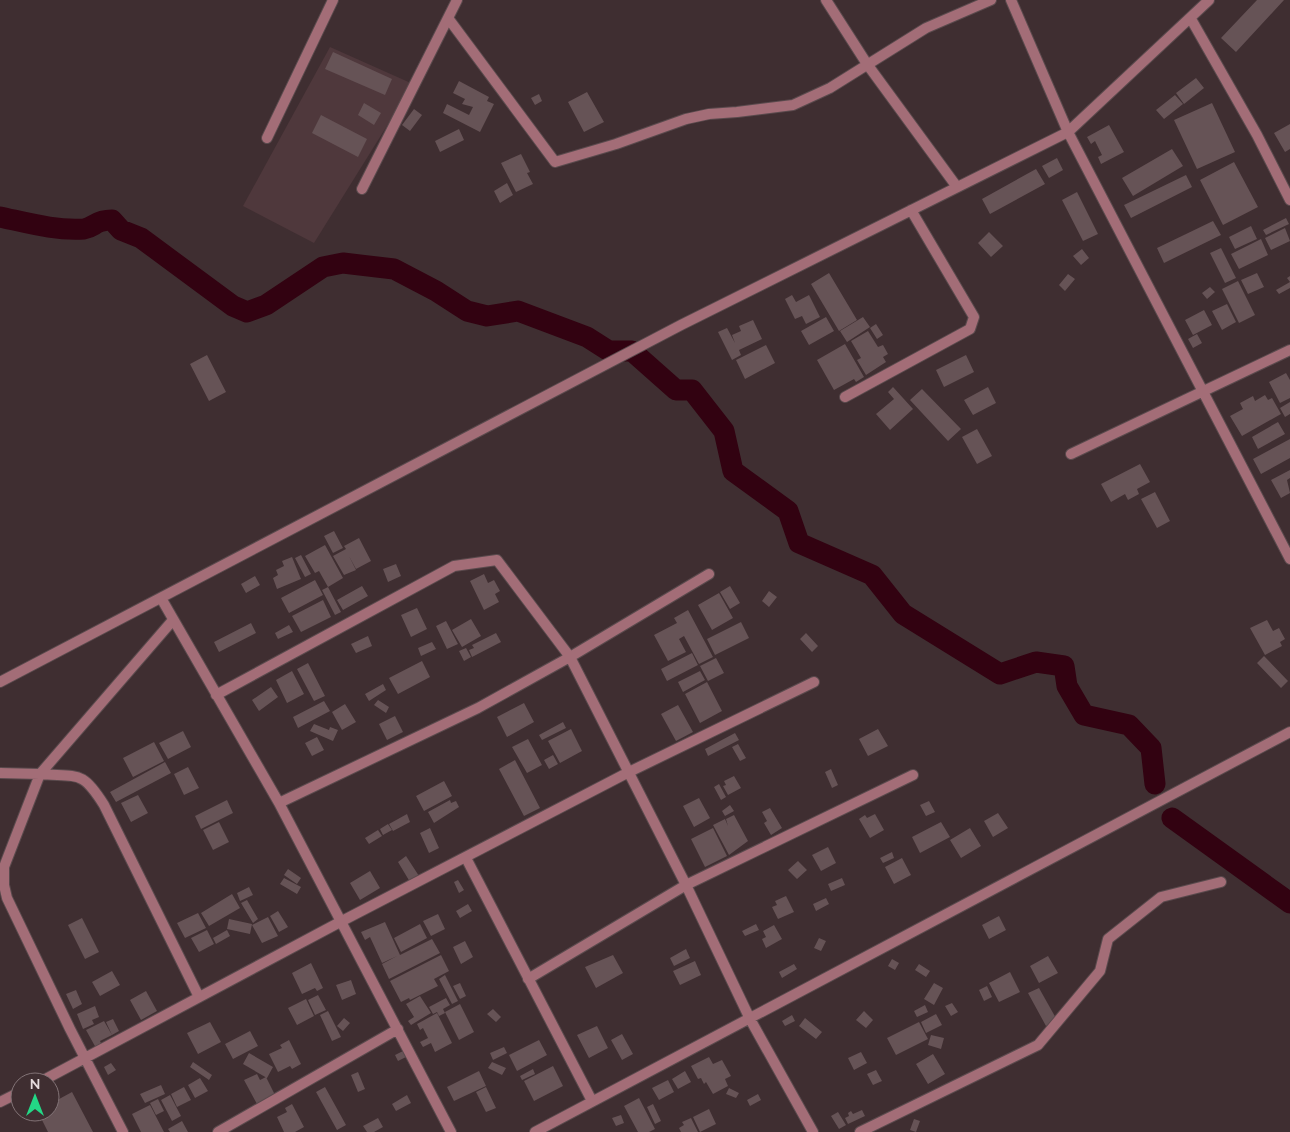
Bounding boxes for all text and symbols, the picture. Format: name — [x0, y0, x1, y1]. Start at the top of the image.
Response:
north arrow — [10, 1072, 60, 1122]
text: N — [30, 1075, 40, 1093]

